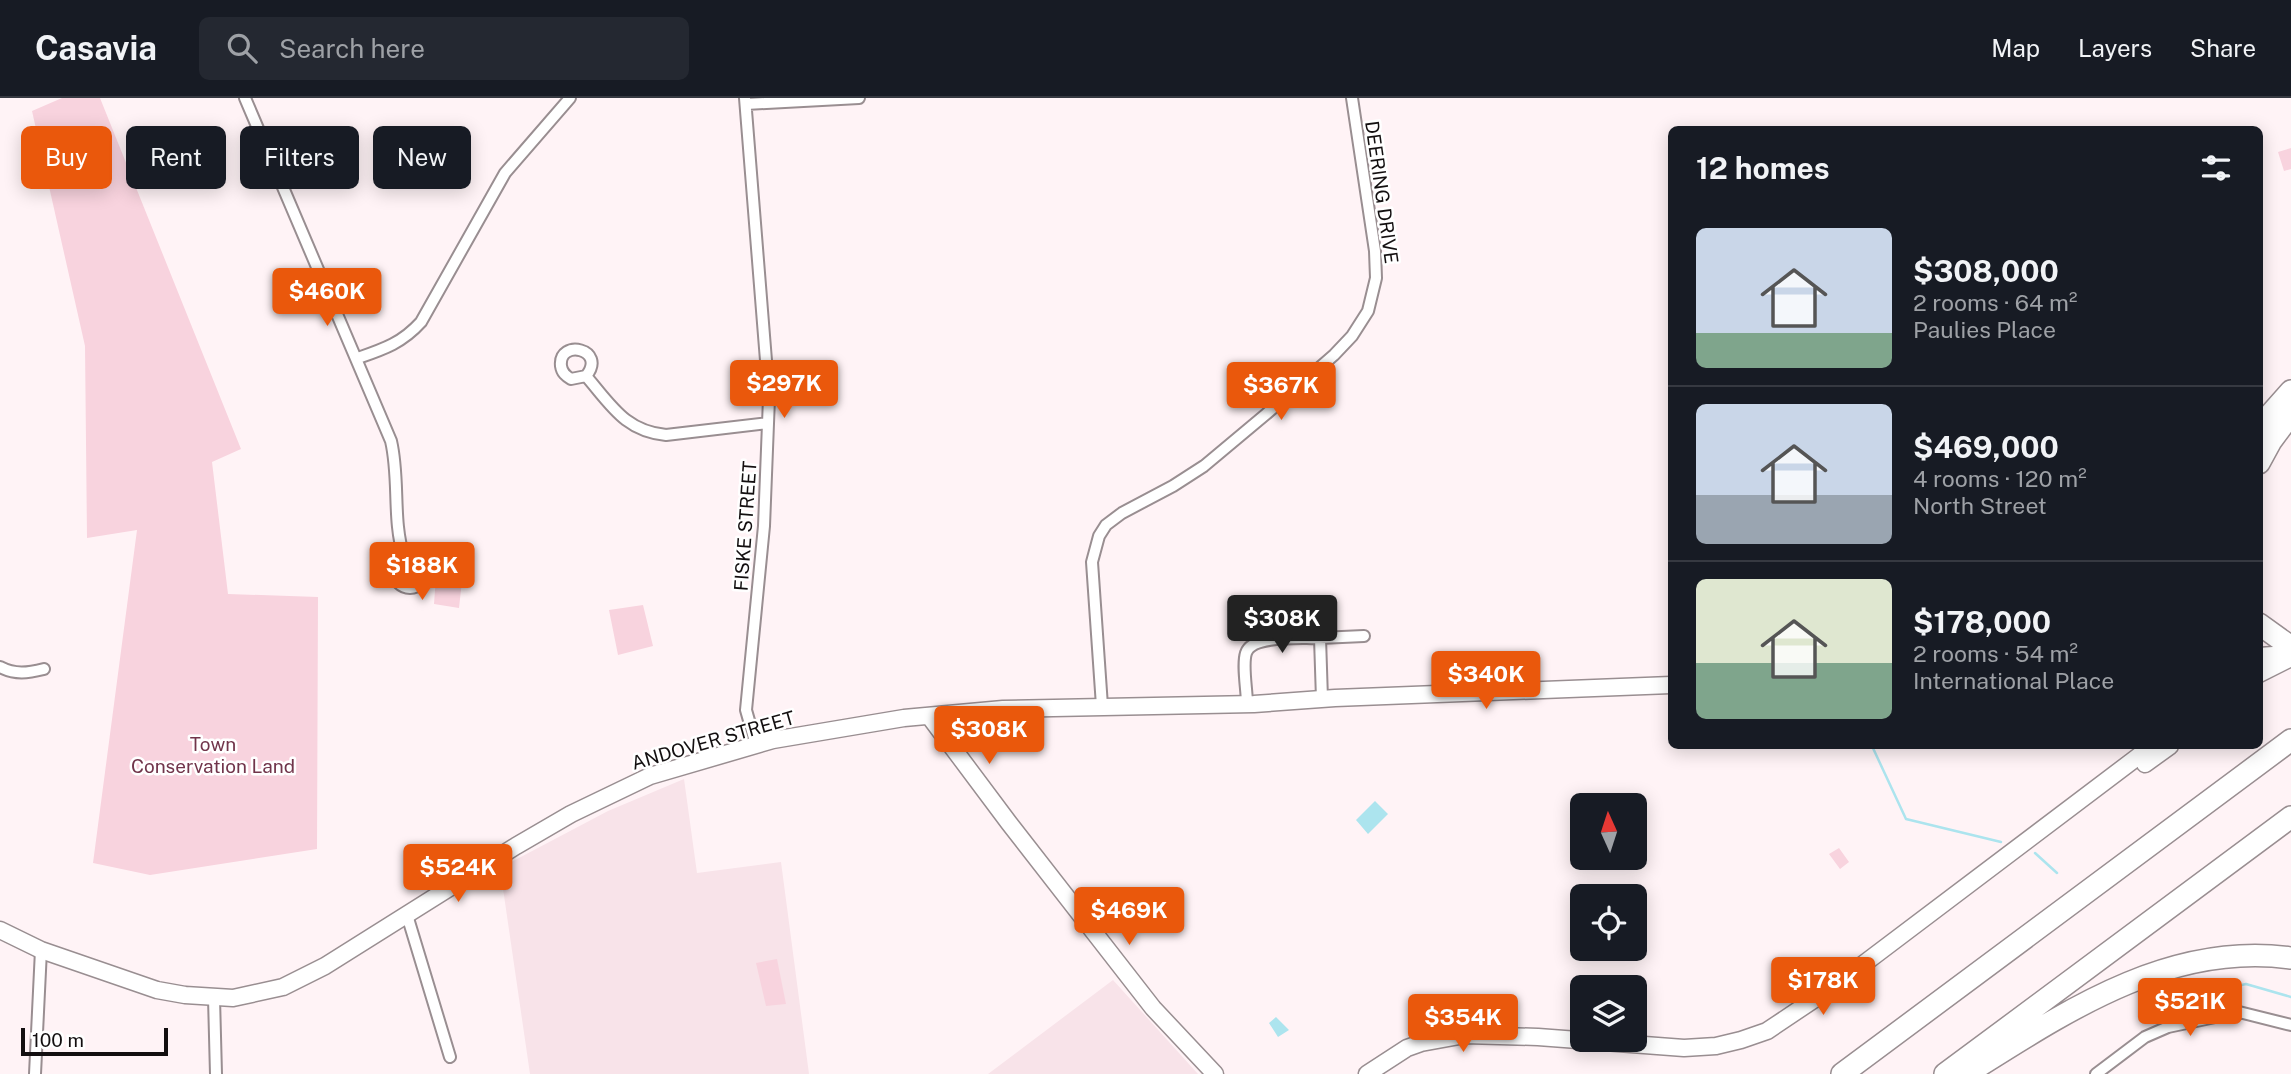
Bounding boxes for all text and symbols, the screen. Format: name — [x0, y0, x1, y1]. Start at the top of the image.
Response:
search box — [199, 17, 689, 80]
text: Casavia — [35, 29, 157, 67]
icon: search — [223, 29, 261, 67]
text: Search here — [279, 33, 425, 64]
text: Map — [1991, 34, 2040, 62]
text: Layers — [2078, 34, 2152, 62]
text: Share — [2190, 34, 2256, 62]
street label: DEERING DRIVE — [1361, 119, 1403, 265]
chip: Buy — [21, 126, 112, 189]
chip: Rent — [126, 126, 226, 189]
chip: Filters — [240, 126, 359, 189]
chip: New — [373, 126, 471, 189]
icon: filters — [2197, 149, 2235, 187]
text: 12 homes — [1696, 150, 1830, 186]
text: $308,000 — [1913, 253, 2059, 289]
icon: home — [1752, 256, 1836, 340]
pin: $460K — [278, 268, 376, 328]
text: $460K — [288, 277, 366, 304]
text: 2 rooms · 64 m² — [1913, 289, 2077, 316]
text: Paulies Place — [1913, 316, 2056, 343]
pin: $297K — [735, 360, 833, 420]
pin: $367K — [1232, 362, 1330, 422]
text: $297K — [746, 369, 822, 396]
text: $367K — [1243, 371, 1319, 398]
text: $469,000 — [1913, 429, 2059, 465]
icon: home — [1752, 432, 1836, 516]
street label: FISKE STREET — [729, 460, 761, 592]
text: 4 rooms · 120 m² — [1913, 465, 2087, 492]
text: North Street — [1913, 492, 2047, 519]
pin: $188K — [373, 542, 471, 602]
text: $188K — [386, 551, 458, 578]
pin: $308K — [1233, 596, 1331, 655]
text: $308K — [1243, 604, 1321, 631]
text: $178,000 — [1913, 604, 2051, 640]
icon: home — [1752, 607, 1836, 691]
text: 2 rooms · 54 m² — [1913, 640, 2078, 667]
pin: $340K — [1437, 652, 1535, 711]
text: $340K — [1447, 660, 1525, 687]
text: International Place — [1913, 667, 2114, 694]
street label: ANDOVER STREET — [629, 706, 797, 774]
pin: $308K — [940, 706, 1038, 766]
text: $308K — [950, 715, 1028, 742]
park label: Town Conservation Land — [131, 733, 295, 777]
north arrow — [1570, 793, 1647, 870]
map controls — [1570, 793, 1647, 1052]
pin: $524K — [409, 844, 507, 904]
text: $524K — [419, 853, 497, 880]
button: locate — [1570, 884, 1647, 961]
pin: $469K — [1080, 888, 1178, 947]
text: $469K — [1090, 896, 1168, 923]
pin: $178K — [1774, 958, 1872, 1017]
text: $178K — [1787, 966, 1859, 993]
button: layers — [1570, 975, 1647, 1052]
pin: $521K — [2141, 978, 2239, 1038]
text: $521K — [2154, 987, 2226, 1014]
pin: $354K — [1414, 995, 1512, 1054]
text: $354K — [1424, 1003, 1502, 1030]
scale bar — [21, 1025, 168, 1057]
text: 100 m — [32, 1029, 84, 1051]

